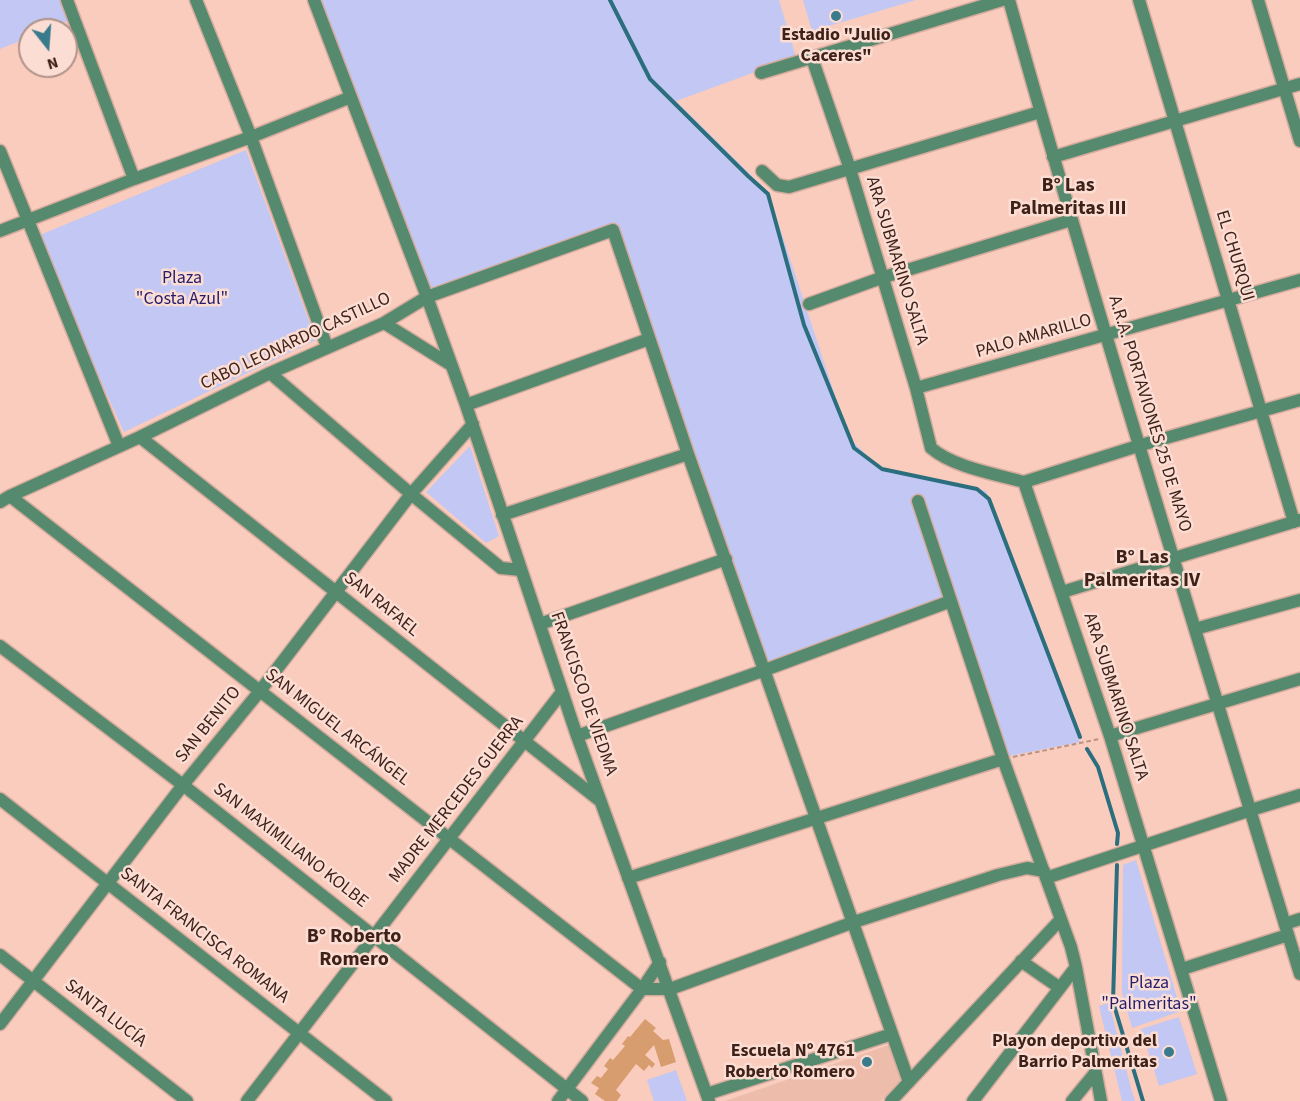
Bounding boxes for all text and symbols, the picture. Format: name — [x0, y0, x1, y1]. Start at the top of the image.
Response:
marker: Estadio "Julio Caceres" — [829, 9, 843, 23]
north arrow — [18, 18, 78, 78]
place label: Estadio "Julio Caceres" — [781, 25, 891, 68]
text: N — [44, 51, 61, 75]
street label: ARA SUBMARINO SALTA — [860, 174, 932, 348]
district label: B° Las Palmeritas III — [1009, 175, 1127, 222]
street label: EL CHURQUI — [1210, 208, 1258, 304]
park label: Plaza "Costa Azul" — [136, 268, 228, 310]
street label: CABO LEONARDO CASTILLO — [197, 288, 395, 396]
street label: A.R.A. PORTAVIONES 25 DE MAYO — [1103, 293, 1195, 535]
street label: PALO AMARILLO — [974, 310, 1094, 364]
district label: B° Las Palmeritas IV — [1084, 547, 1200, 594]
street label: SAN RAFAEL — [339, 568, 423, 642]
street label: FRANCISCO DE VIEDMA — [545, 609, 621, 779]
street label: ARA SUBMARINO SALTA — [1078, 611, 1152, 783]
street label: SAN MIGUEL ARCÁNGEL — [260, 665, 414, 791]
street label: SAN BENITO — [172, 682, 246, 768]
street label: MADRE MERCEDES GUERRA — [385, 712, 529, 888]
street label: SAN MAXIMILIANO KOLBE — [208, 779, 372, 913]
street label: SANTA FRANCISCA ROMANA — [115, 863, 293, 1009]
district label: B° Roberto Romero — [307, 926, 401, 973]
park label: Plaza "Palmeritas" — [1101, 973, 1197, 1016]
street label: SANTA LUCÍA — [60, 975, 150, 1053]
place label: Playon deportivo del Barrio Palmeritas — [992, 1031, 1157, 1074]
place label: Escuela Nº 4761 Roberto Romero — [725, 1041, 855, 1084]
marker: Playon deportivo del Barrio Palmeritas — [1162, 1045, 1176, 1059]
marker: Escuela Nº 4761 Roberto Romero — [860, 1055, 874, 1069]

